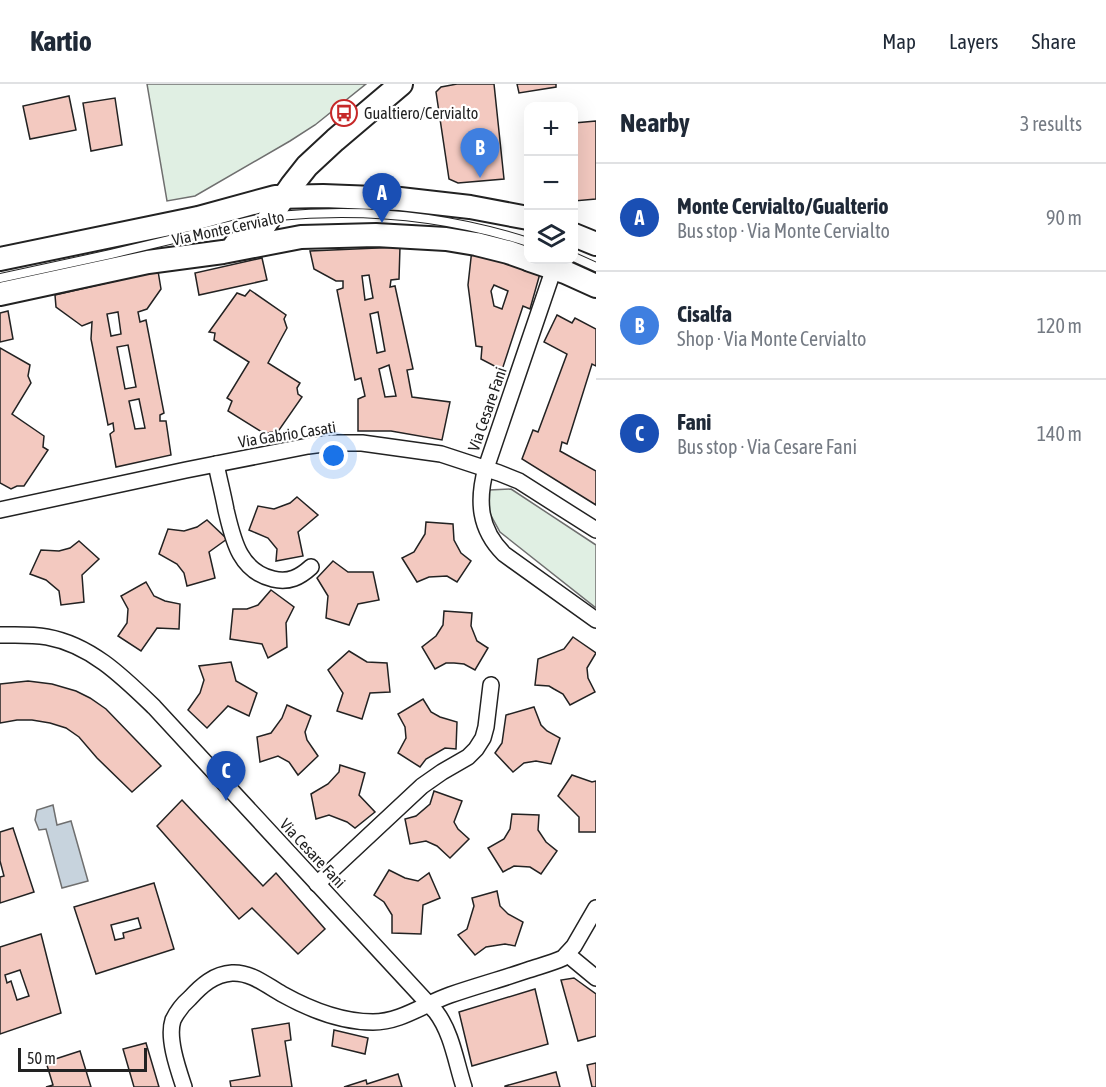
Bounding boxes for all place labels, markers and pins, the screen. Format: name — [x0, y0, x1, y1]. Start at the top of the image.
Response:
bus stop icon: Gualtiero/Cervialto — [329, 98, 359, 128]
place label: Gualtiero/Cervialto — [364, 104, 478, 122]
pin: B — [460, 128, 500, 178]
pin: A — [362, 174, 401, 223]
pin: C — [206, 752, 246, 801]

